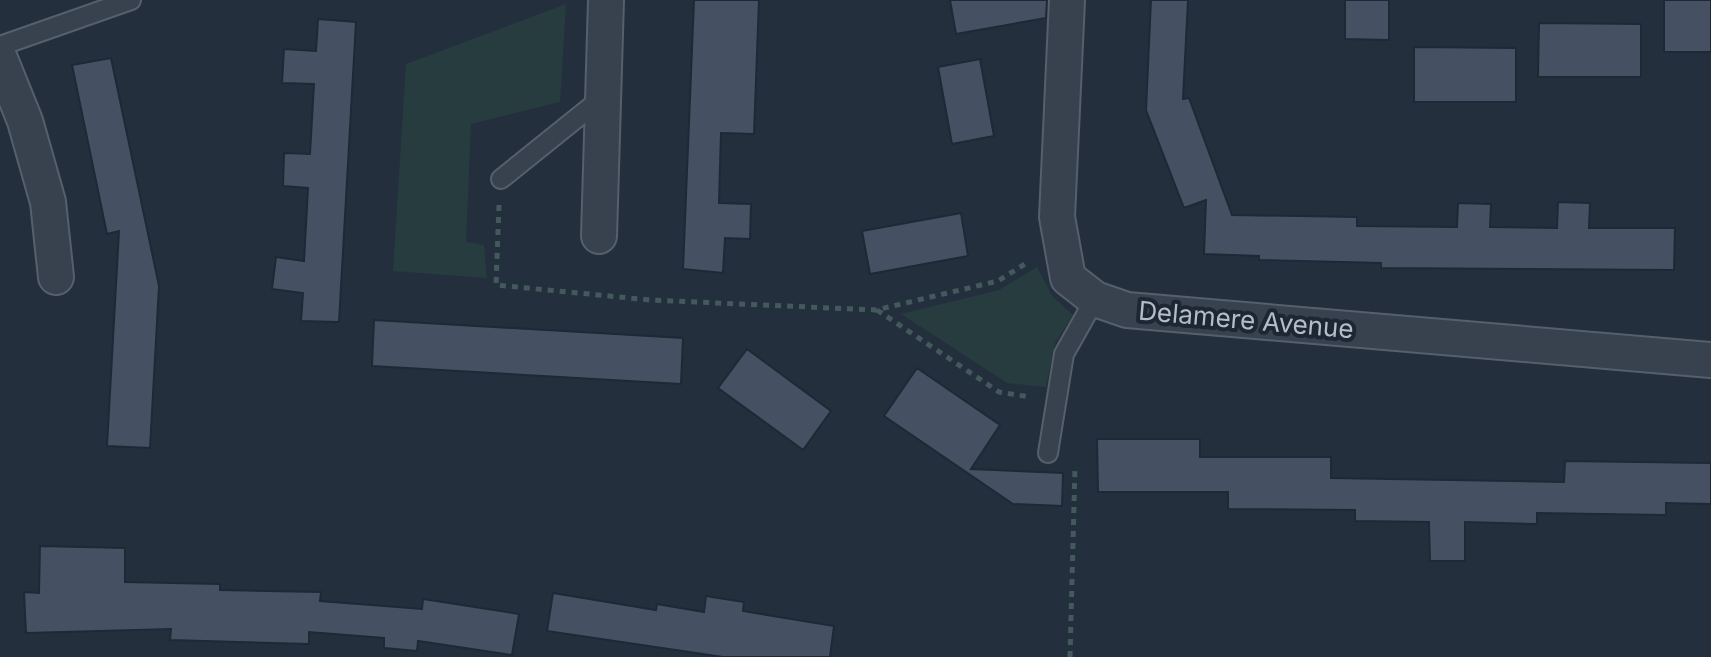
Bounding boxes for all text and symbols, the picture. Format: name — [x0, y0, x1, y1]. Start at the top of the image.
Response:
street label: Delamere Avenue — [1137, 295, 1355, 344]

